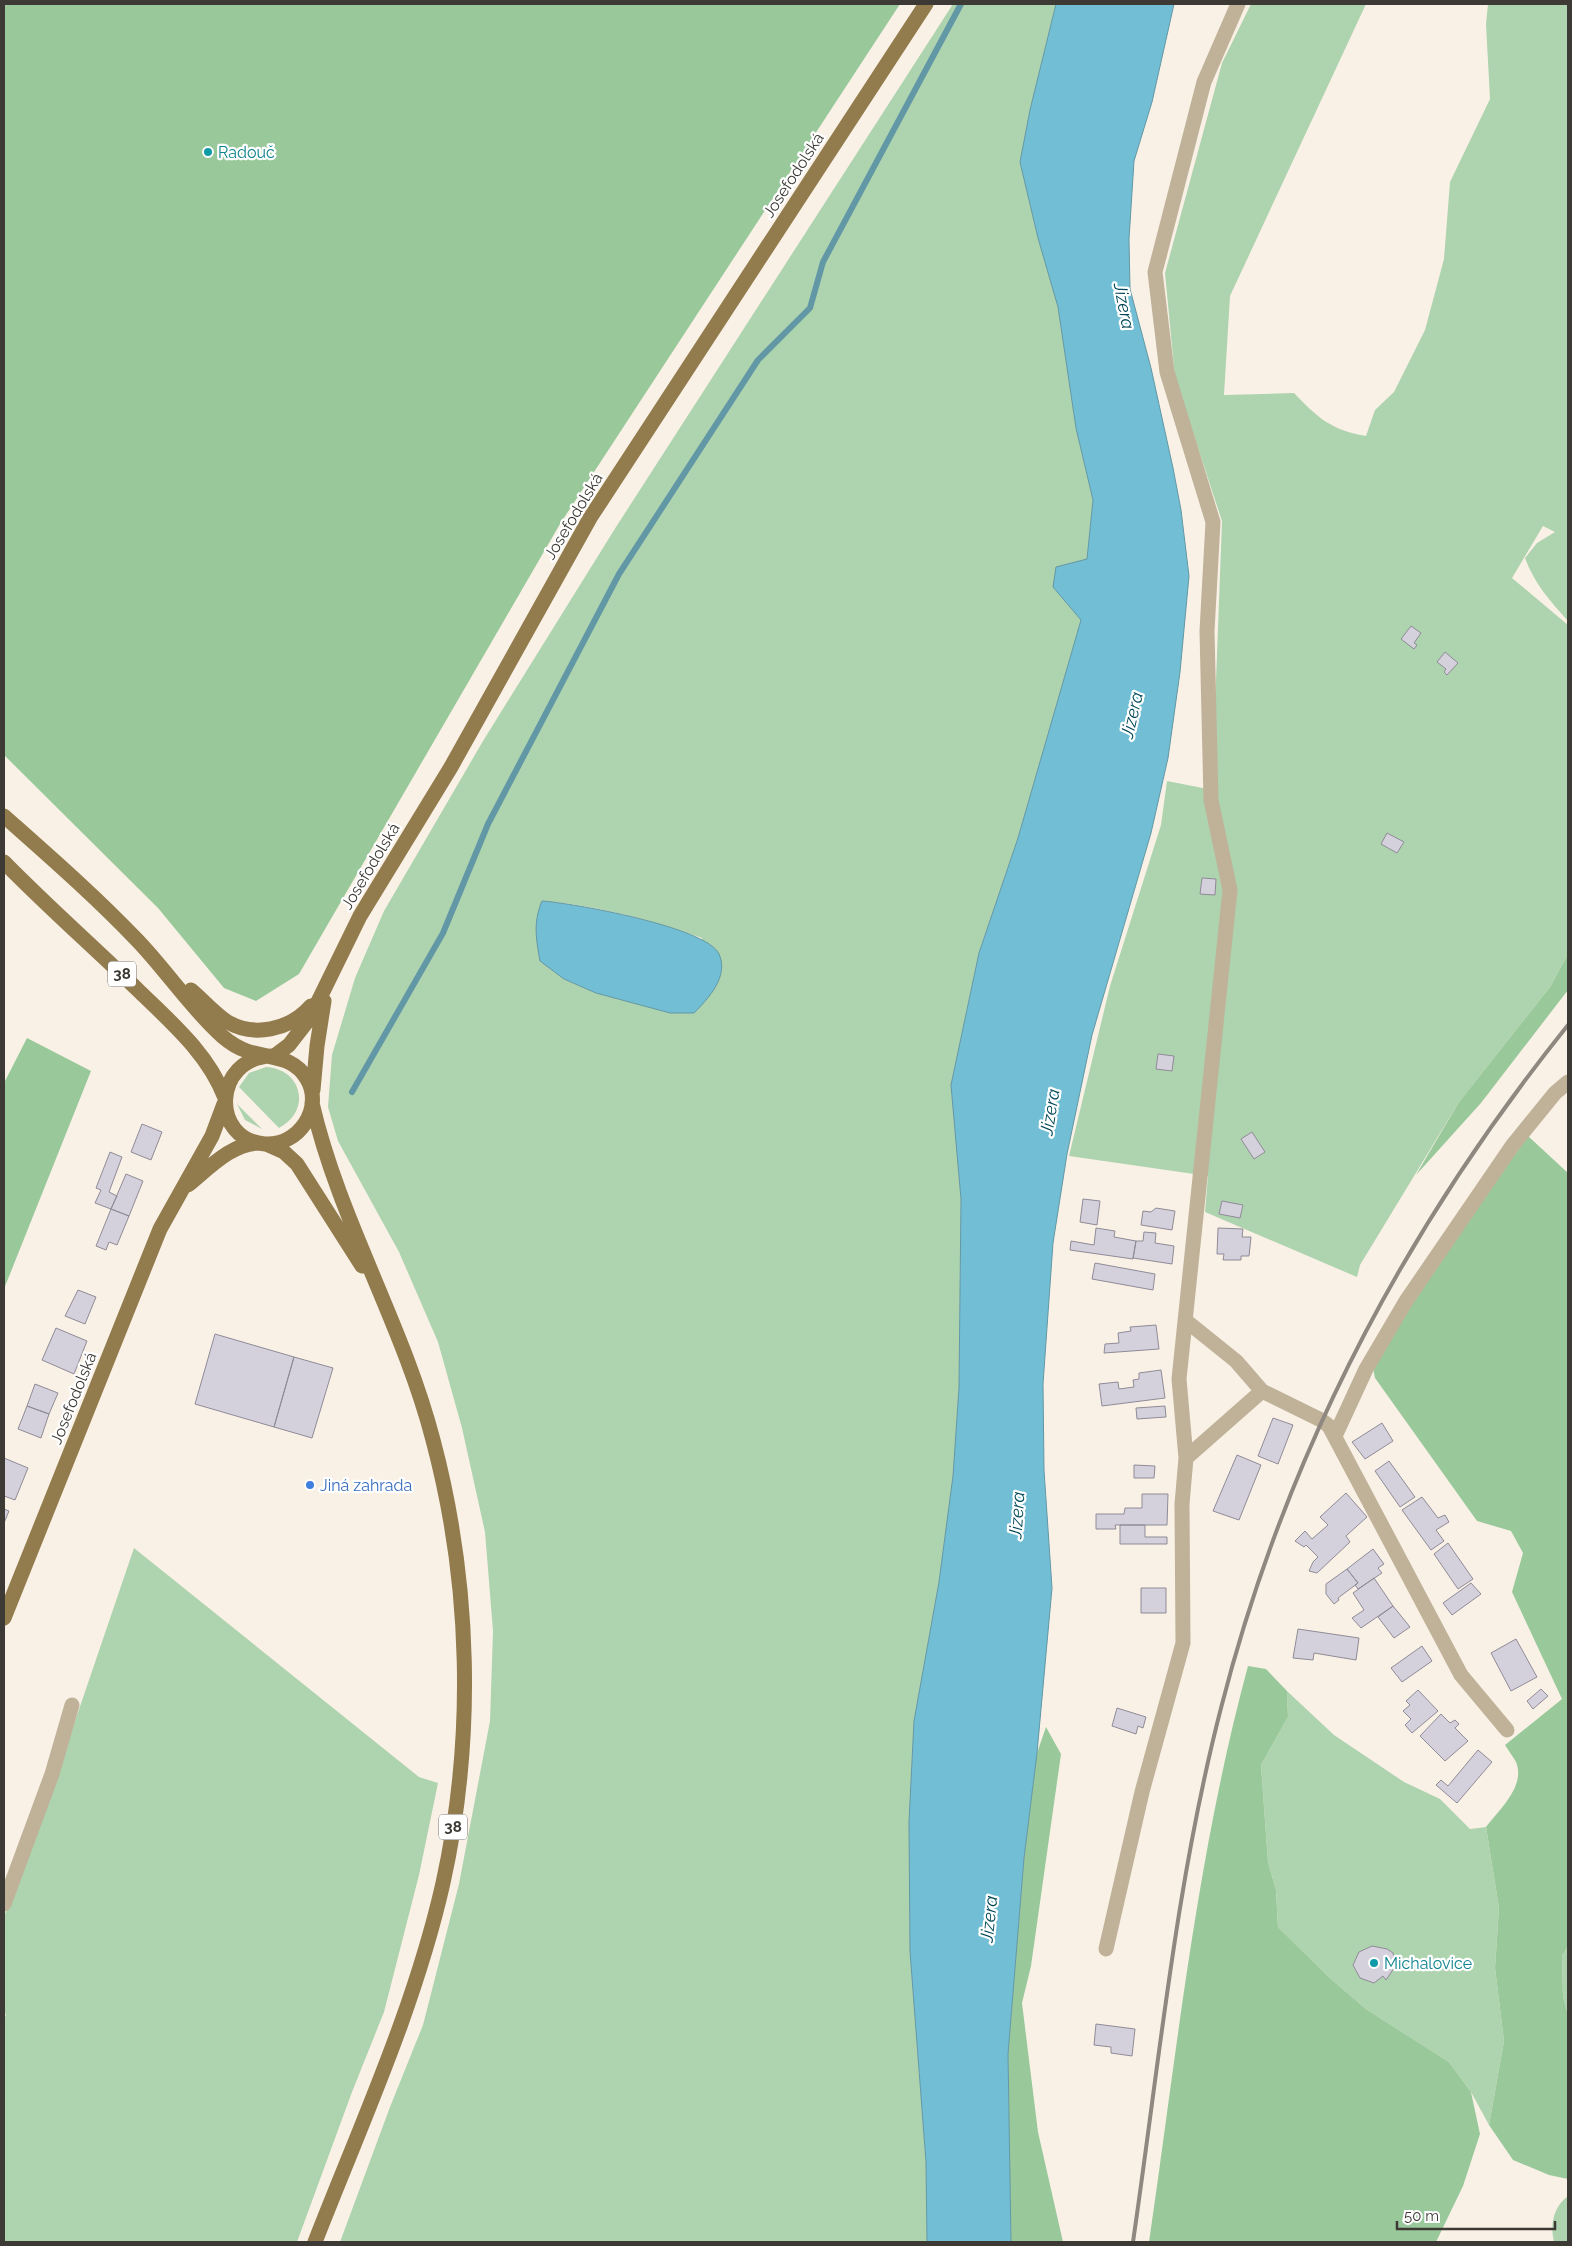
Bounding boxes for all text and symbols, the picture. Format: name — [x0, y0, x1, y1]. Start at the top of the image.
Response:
street label: Josefodolská — [759, 129, 828, 221]
place label: Radouč — [218, 143, 275, 162]
marker: Radouč — [202, 146, 214, 158]
water label: Jizera — [1110, 280, 1139, 331]
street label: Josefodolská — [540, 470, 607, 563]
water label: Jizera — [1116, 690, 1147, 741]
street label: Josefodolská — [337, 820, 404, 913]
road number: 38 — [108, 962, 136, 986]
water label: Jizera — [1035, 1087, 1064, 1138]
street label: Josefodolská — [46, 1349, 101, 1447]
place label: Jiná zahrada — [320, 1476, 412, 1495]
marker: Jiná zahrada — [304, 1479, 316, 1491]
water label: Jizera — [1004, 1491, 1029, 1540]
road number: 38 — [439, 1814, 467, 1840]
water label: Jizera — [976, 1894, 1001, 1944]
place label: Michalovice — [1384, 1954, 1472, 1973]
marker: Michalovice — [1368, 1957, 1380, 1969]
scale bar — [1397, 2198, 1554, 2230]
text: 50 m — [1404, 2207, 1439, 2225]

